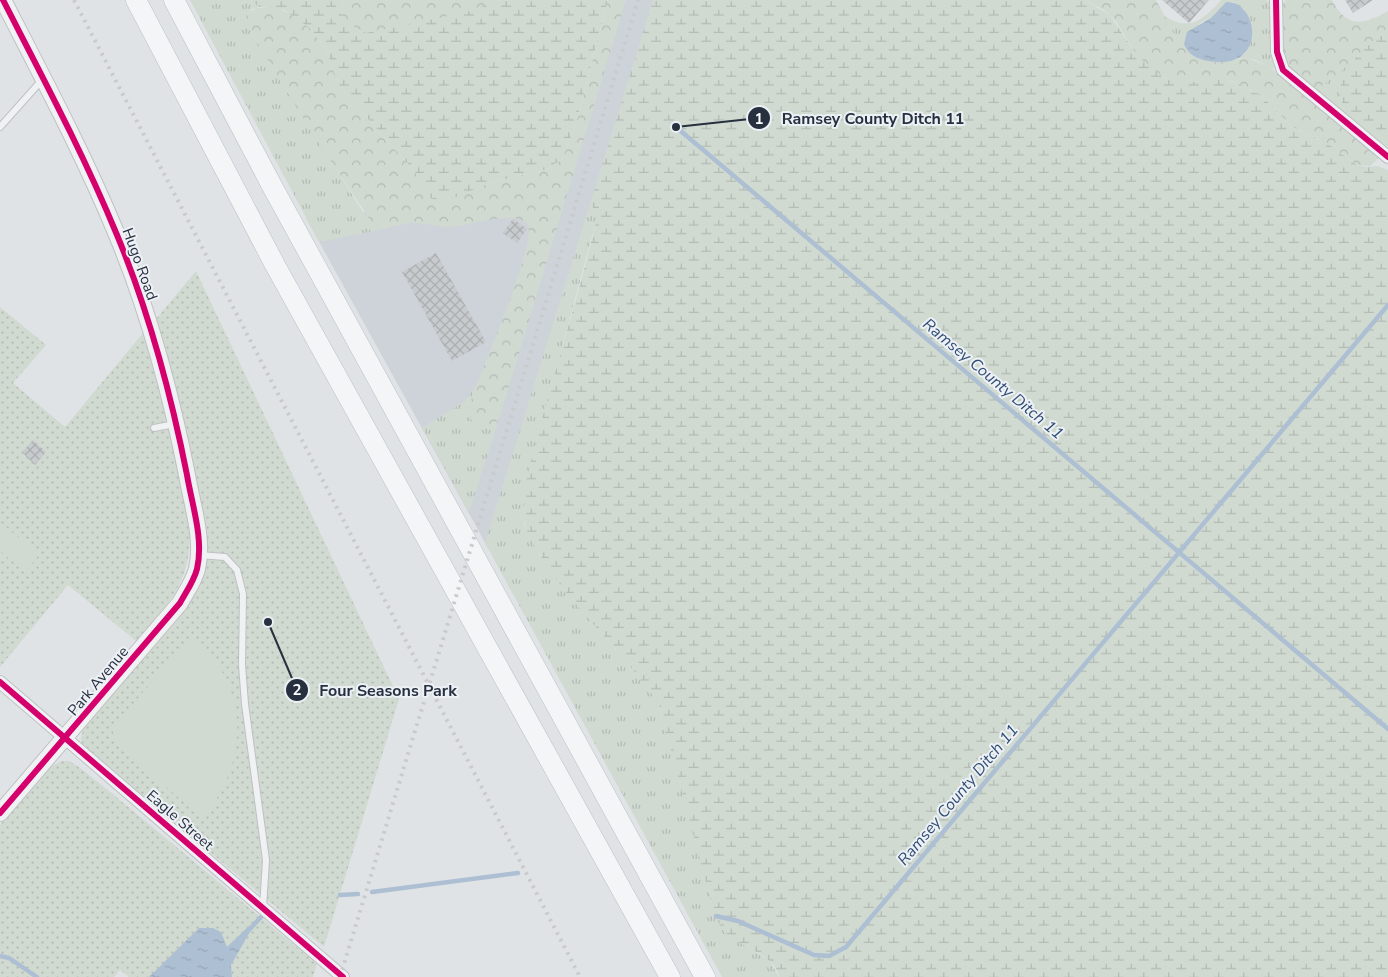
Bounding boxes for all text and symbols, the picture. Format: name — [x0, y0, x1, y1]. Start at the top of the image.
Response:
callout: Ramsey County Ditch 11 — [746, 103, 974, 134]
text: Ramsey County Ditch 11 — [782, 108, 964, 130]
text: 1 — [754, 109, 764, 129]
street label: Hugo Road — [118, 225, 162, 303]
water label: Ramsey County Ditch 11 — [918, 314, 1068, 444]
street label: Park Avenue — [63, 642, 133, 720]
callout: Four Seasons Park — [284, 675, 467, 706]
text: 2 — [292, 680, 302, 700]
text: Four Seasons Park — [319, 680, 457, 702]
water label: Ramsey County Ditch 11 — [893, 720, 1023, 870]
street label: Eagle Street — [142, 785, 218, 855]

